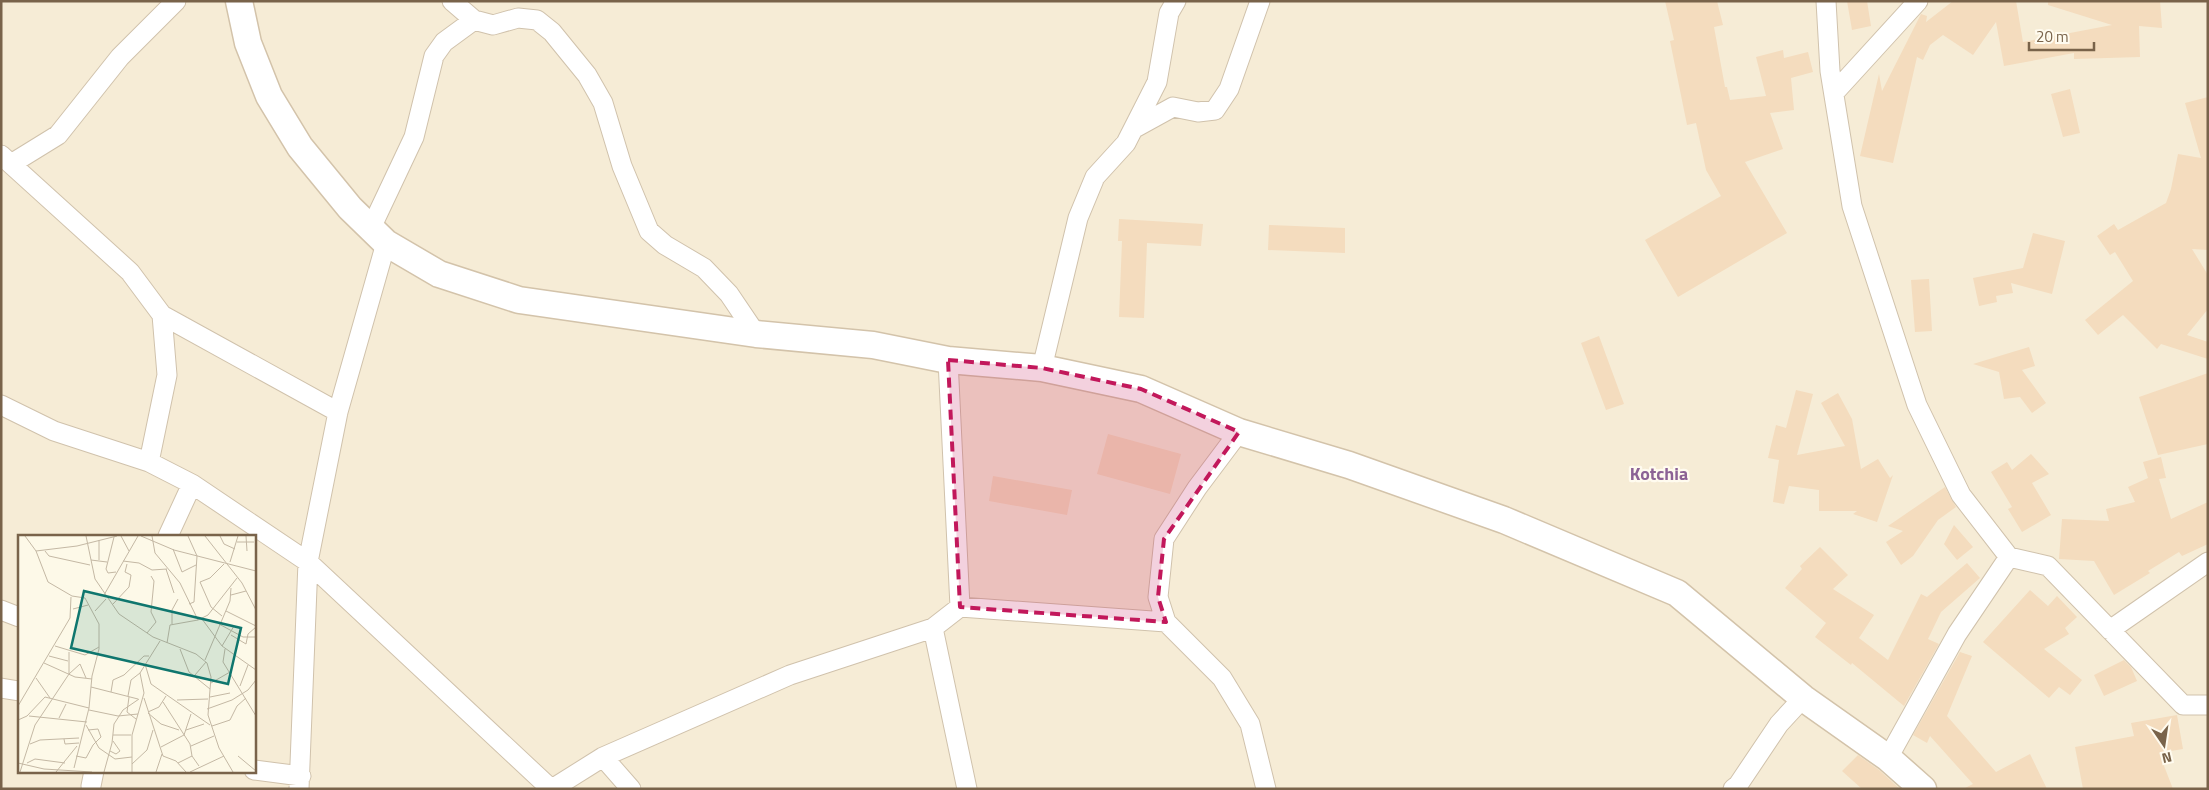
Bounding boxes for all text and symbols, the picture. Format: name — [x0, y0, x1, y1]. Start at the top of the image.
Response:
scale bar — [2029, 20, 2094, 52]
text: 20 m — [2036, 25, 2069, 48]
district label: Kotchia — [1630, 460, 1688, 487]
inset map — [18, 535, 255, 772]
north arrow — [2139, 720, 2189, 770]
text: N — [2160, 747, 2174, 769]

